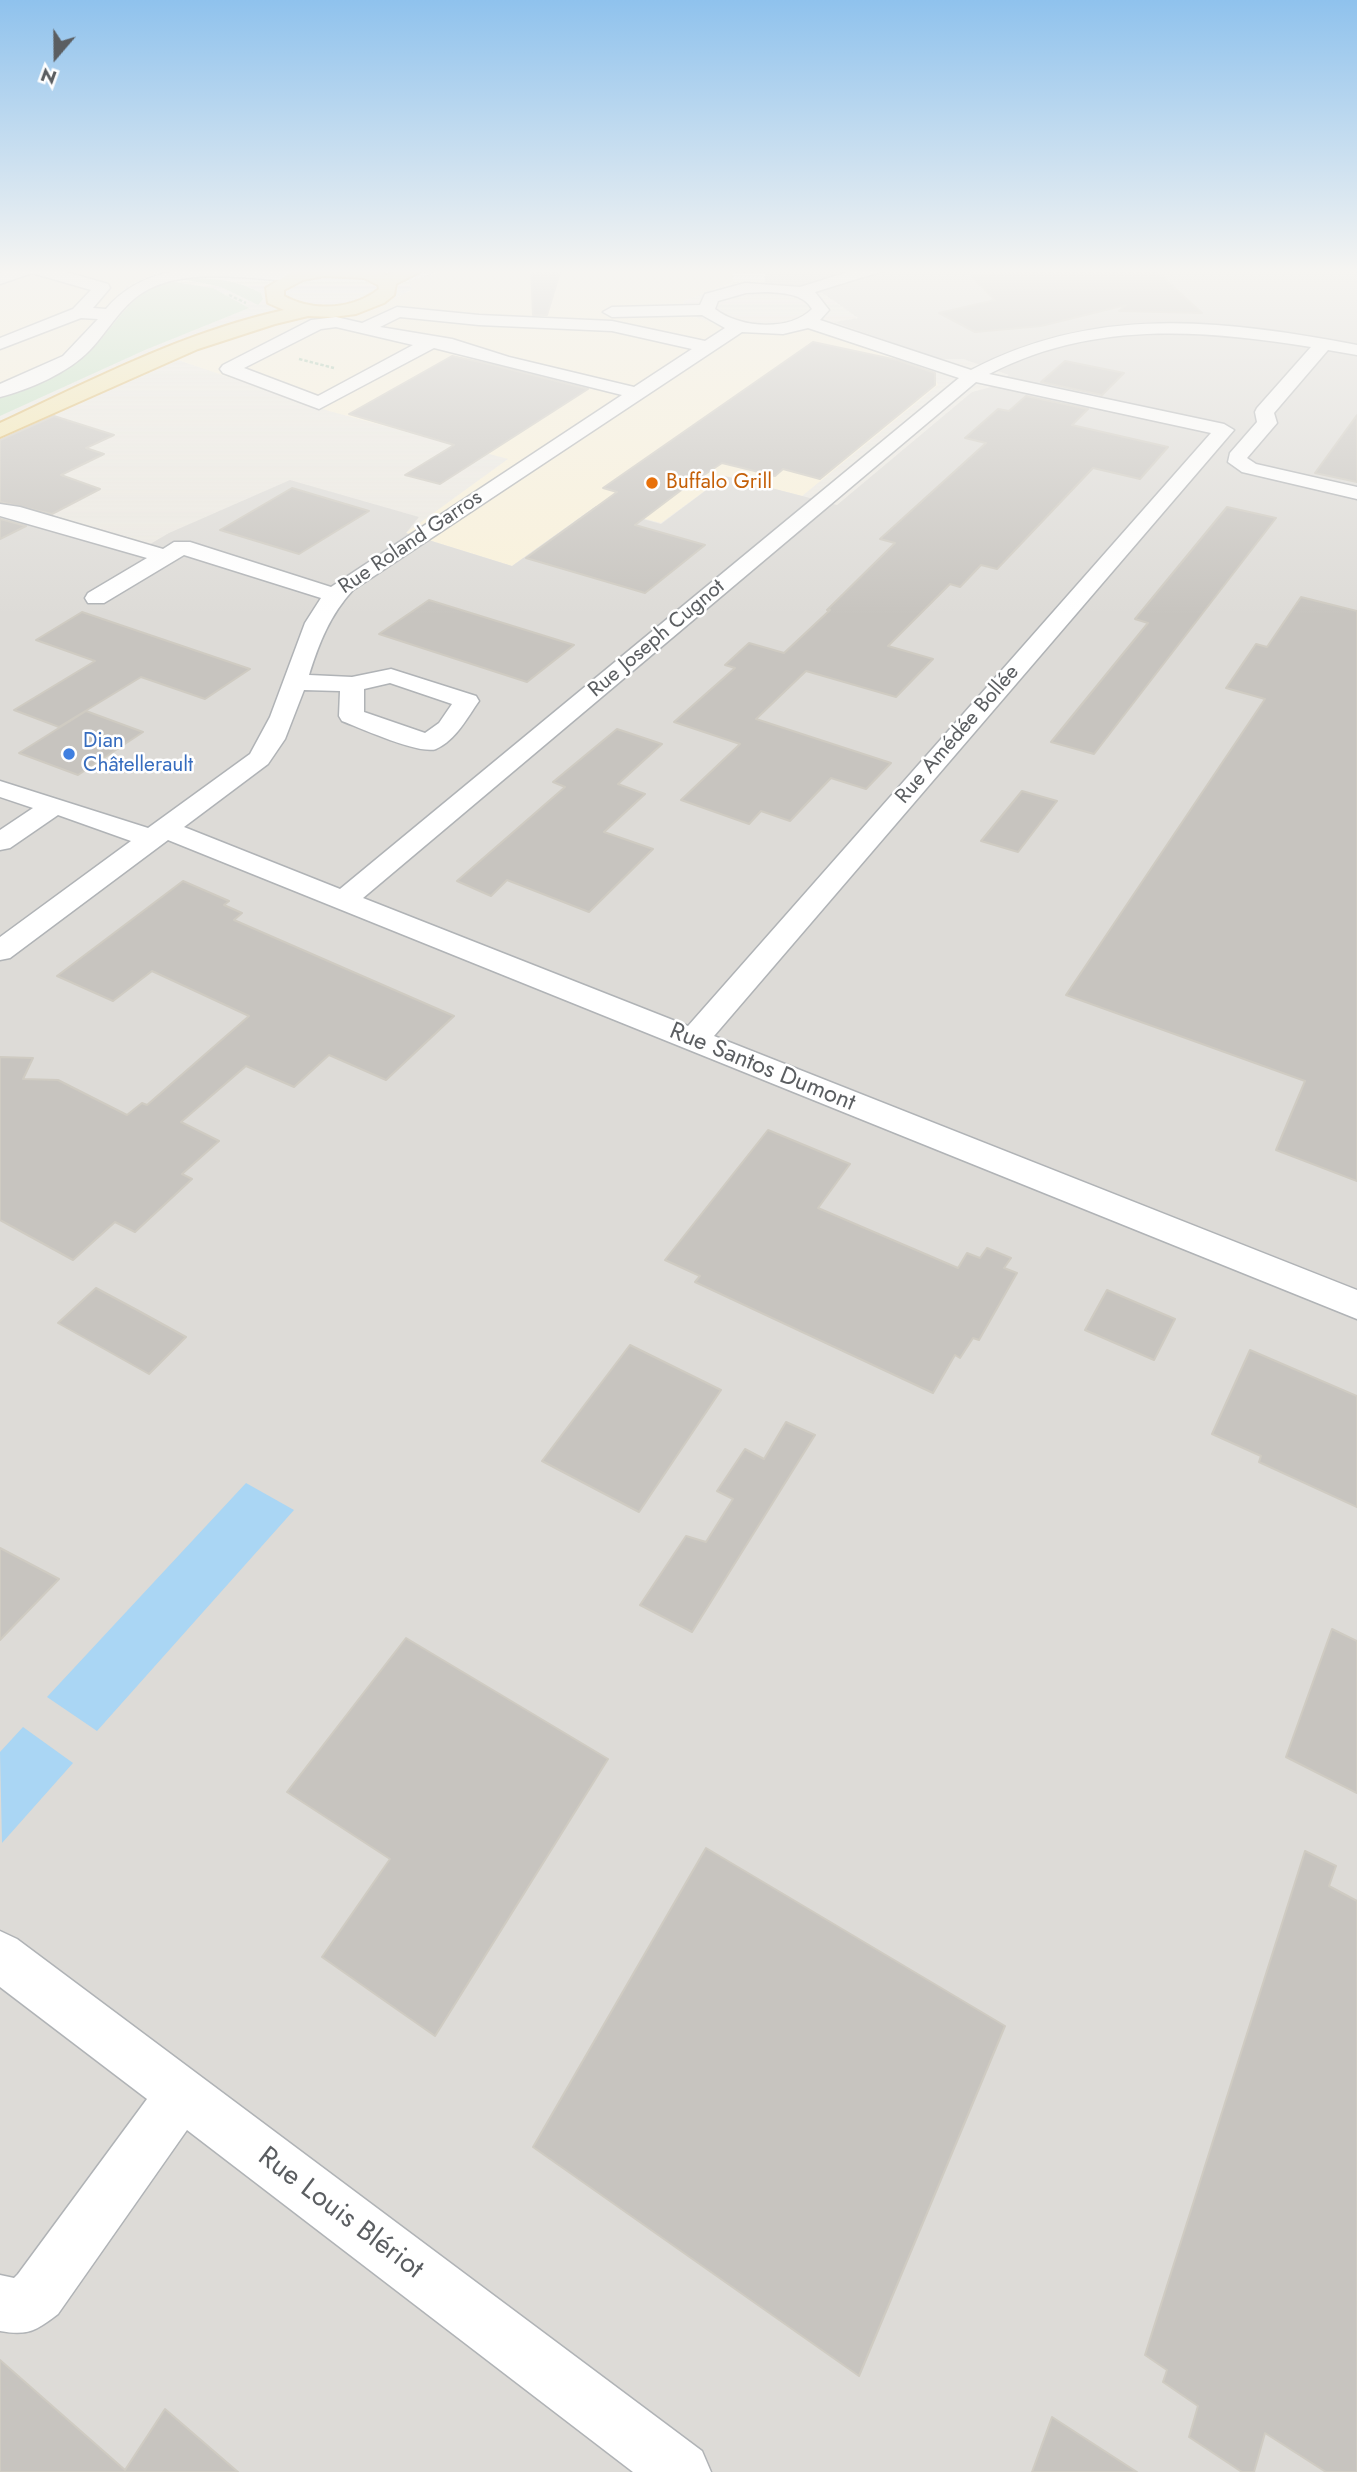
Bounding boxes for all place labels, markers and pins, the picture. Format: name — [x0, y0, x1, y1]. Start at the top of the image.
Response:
place label: Buffalo Grill — [666, 470, 772, 496]
marker: Buffalo Grill — [644, 475, 660, 491]
place label: Dian Châtellerault — [83, 729, 193, 779]
marker: Dian Châtellerault — [61, 746, 77, 762]

